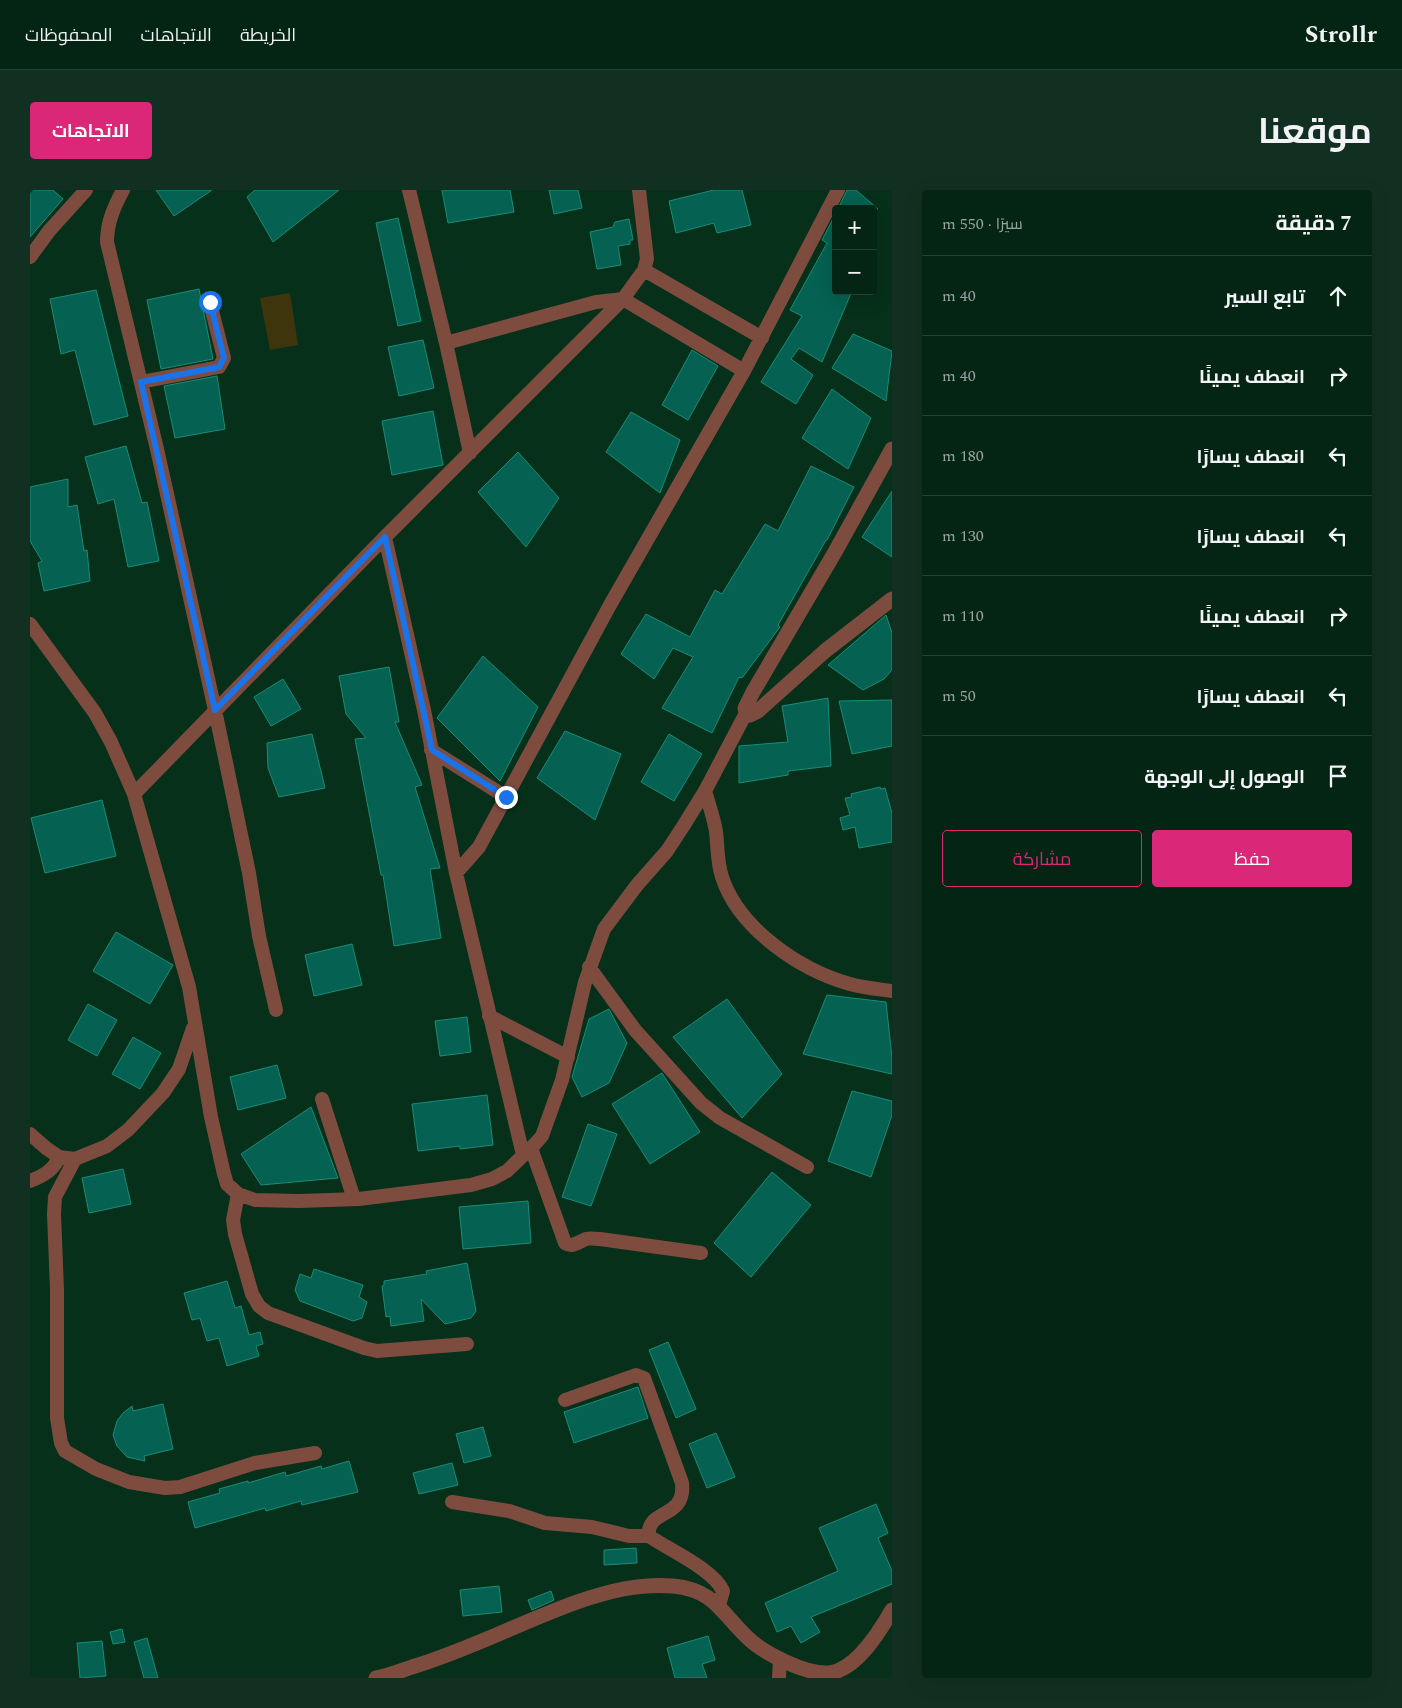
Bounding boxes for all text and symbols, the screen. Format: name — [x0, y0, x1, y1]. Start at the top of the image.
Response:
text: Strollr — [1305, 17, 1377, 53]
text: المحفوظات — [25, 22, 113, 49]
text: الاتجاهات — [141, 22, 212, 49]
text: الخريطة — [240, 22, 296, 49]
button: الاتجاهات — [30, 102, 152, 159]
text: موقعنا — [1258, 106, 1372, 159]
map controls — [832, 205, 877, 295]
button: + — [832, 205, 877, 250]
text: 7 دقيقة — [1276, 208, 1352, 240]
text: سيرًا · 550 m — [942, 212, 1023, 236]
button: − — [832, 250, 877, 295]
icon: ahead — [1324, 282, 1352, 310]
text: تابع السير — [1225, 283, 1305, 312]
text: 40 m — [942, 284, 976, 308]
route start — [199, 291, 222, 314]
icon: right — [1324, 362, 1352, 390]
text: انعطف يمينًا — [1199, 363, 1305, 392]
text: 40 m — [942, 364, 976, 388]
icon: left — [1324, 442, 1352, 470]
text: انعطف يسارًا — [1197, 443, 1305, 472]
text: 180 m — [942, 444, 984, 468]
icon: left — [1324, 522, 1352, 550]
text: انعطف يسارًا — [1197, 523, 1305, 552]
text: 130 m — [942, 524, 984, 548]
icon: right — [1324, 602, 1352, 630]
text: انعطف يمينًا — [1199, 603, 1305, 632]
text: 110 m — [942, 604, 984, 628]
icon: left — [1324, 682, 1352, 710]
text: انعطف يسارًا — [1197, 683, 1305, 712]
text: 50 m — [942, 684, 976, 708]
icon: arrive — [1324, 762, 1352, 790]
text: الوصول إلى الوجهة — [1144, 763, 1305, 792]
route end — [495, 786, 518, 809]
button: مشاركة — [942, 830, 1142, 887]
button: حفظ — [1152, 830, 1352, 887]

